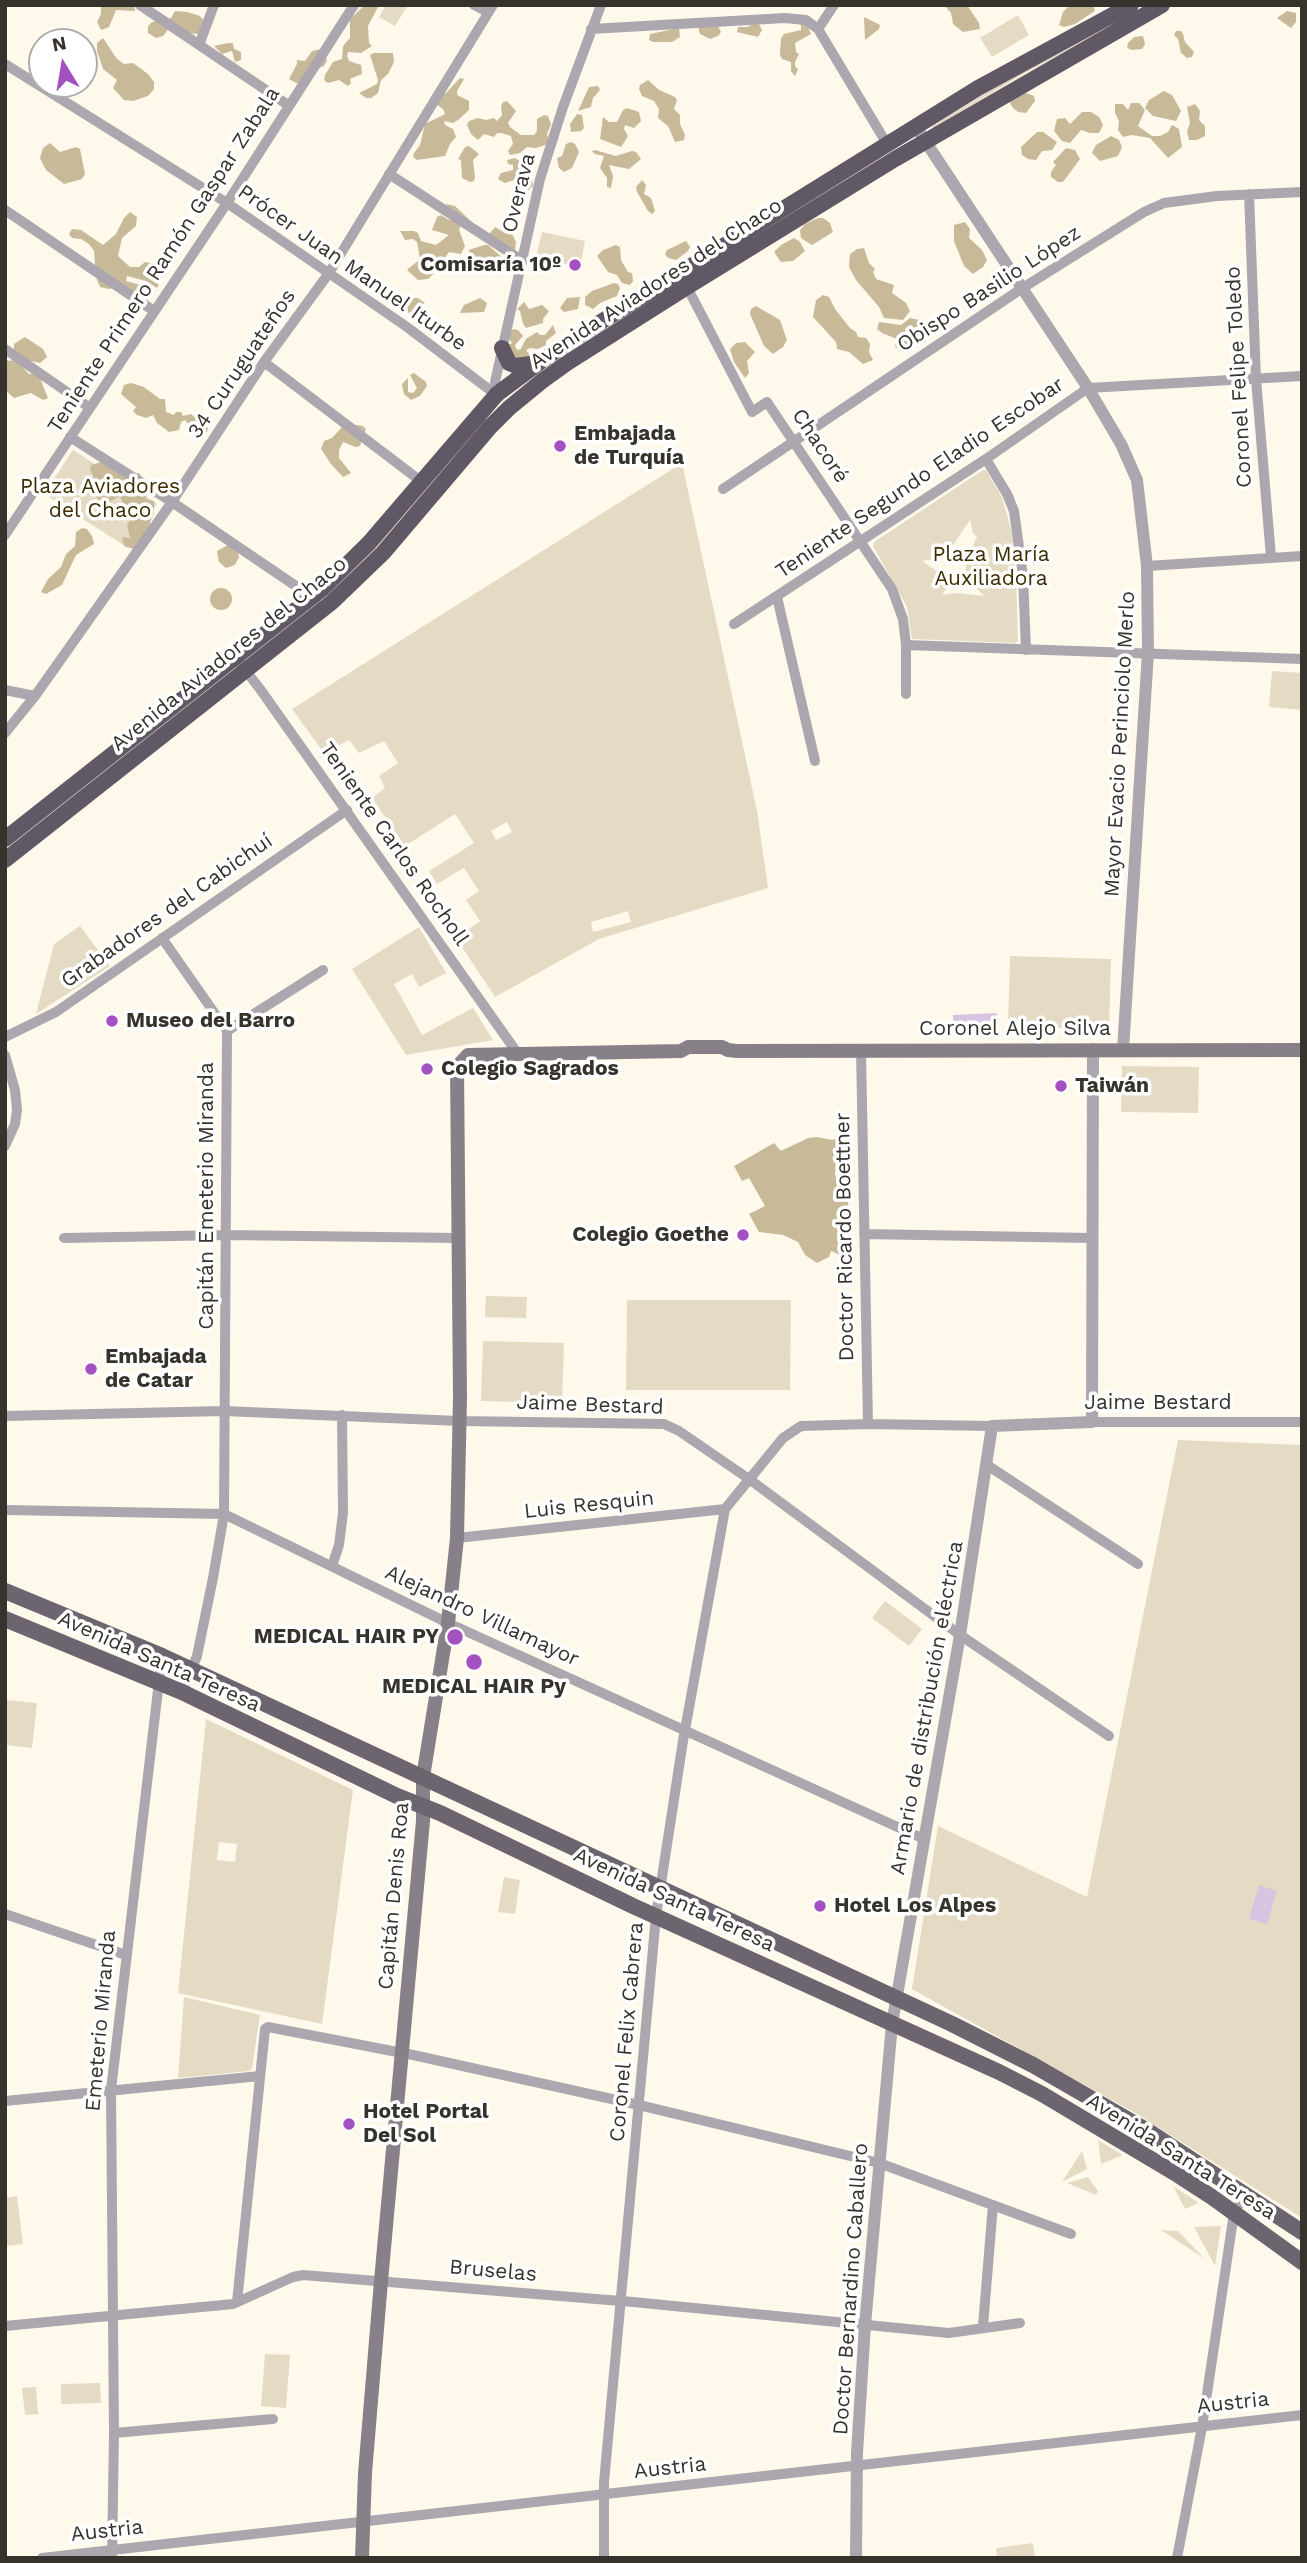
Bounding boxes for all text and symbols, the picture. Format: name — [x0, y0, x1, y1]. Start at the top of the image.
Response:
north arrow — [28, 28, 98, 98]
text: N — [50, 31, 68, 56]
street label: Teniente Primero Ramón Gaspar Zabala — [43, 82, 285, 438]
street label: Overava — [497, 151, 541, 235]
street label: Prócer Juan Manuel Iturbe — [233, 179, 471, 357]
street label: Avenida Aviadores del Chaco — [525, 193, 787, 375]
street label: Obispo Basilio López — [893, 220, 1085, 358]
place label: Comisaría 10º — [420, 252, 561, 278]
marker: Comisaría 10º — [567, 257, 583, 273]
street label: Coronel Felipe Toledo — [1221, 265, 1257, 489]
street label: 34 Curuguateños — [183, 285, 301, 443]
street label: Teniente Segundo Eladio Escobar — [771, 372, 1069, 584]
street label: Chacoré — [786, 404, 854, 488]
place label: Embajada de Turquía — [574, 421, 684, 471]
marker: Embajada de Turquía — [552, 438, 568, 454]
park label: Plaza Aviadores del Chaco — [20, 474, 180, 524]
park label: Plaza María Auxiliadora — [932, 542, 1050, 592]
street label: Avenida Aviadores del Chaco — [106, 551, 352, 757]
street label: Mayor Evacio Perinciolo Merlo — [1099, 590, 1141, 898]
street label: Teniente Carlos Rocholl — [314, 737, 474, 951]
street label: Grabadores del Cabichuí — [57, 828, 277, 994]
place label: Museo del Barro — [126, 1008, 295, 1034]
marker: Museo del Barro — [104, 1013, 120, 1029]
street label: Coronel Alejo Silva — [919, 1016, 1111, 1042]
place label: Colegio Sagrados — [441, 1056, 619, 1082]
marker: Colegio Sagrados — [419, 1061, 435, 1077]
street label: Capitán Emeterio Miranda — [194, 1062, 220, 1330]
place label: Taiwán — [1075, 1073, 1149, 1099]
marker: Taiwán — [1053, 1078, 1069, 1094]
street label: Doctor Ricardo Boettner — [830, 1112, 860, 1362]
place label: Colegio Goethe — [572, 1222, 729, 1248]
marker: Colegio Goethe — [735, 1227, 751, 1243]
place label: Embajada de Catar — [105, 1344, 207, 1394]
marker: Embajada de Catar — [83, 1361, 99, 1377]
street label: Jaime Bestard — [516, 1390, 664, 1420]
street label: Jaime Bestard — [1084, 1390, 1232, 1416]
street label: Luis Resquin — [523, 1486, 655, 1524]
street label: Armario de distribución eléctrica — [885, 1539, 969, 1877]
street label: Alejandro Villamayor — [381, 1560, 583, 1672]
street label: Avenida Santa Teresa — [54, 1606, 264, 1718]
place label: MEDICAL HAIR PY — [254, 1624, 439, 1650]
marker: MEDICAL HAIR PY — [445, 1627, 465, 1647]
marker: MEDICAL HAIR Py — [464, 1652, 484, 1672]
place label: MEDICAL HAIR Py — [382, 1674, 566, 1700]
street label: Capitán Denis Roa — [373, 1801, 415, 1991]
street label: Avenida Santa Teresa — [570, 1842, 778, 1958]
place label: Hotel Los Alpes — [834, 1893, 996, 1919]
marker: Hotel Los Alpes — [812, 1898, 828, 1914]
street label: Coronel Felix Cabrera — [605, 1921, 649, 2143]
street label: Emeterio Miranda — [81, 1929, 121, 2113]
street label: Avenida Santa Teresa — [1082, 2088, 1280, 2226]
place label: Hotel Portal Del Sol — [363, 2099, 489, 2149]
marker: Hotel Portal Del Sol — [341, 2116, 357, 2132]
street label: Doctor Bernardino Caballero — [828, 2142, 874, 2436]
street label: Bruselas — [448, 2255, 538, 2287]
street label: Austria — [1196, 2387, 1270, 2419]
street label: Austria — [633, 2452, 707, 2484]
street label: Austria — [70, 2515, 144, 2547]

